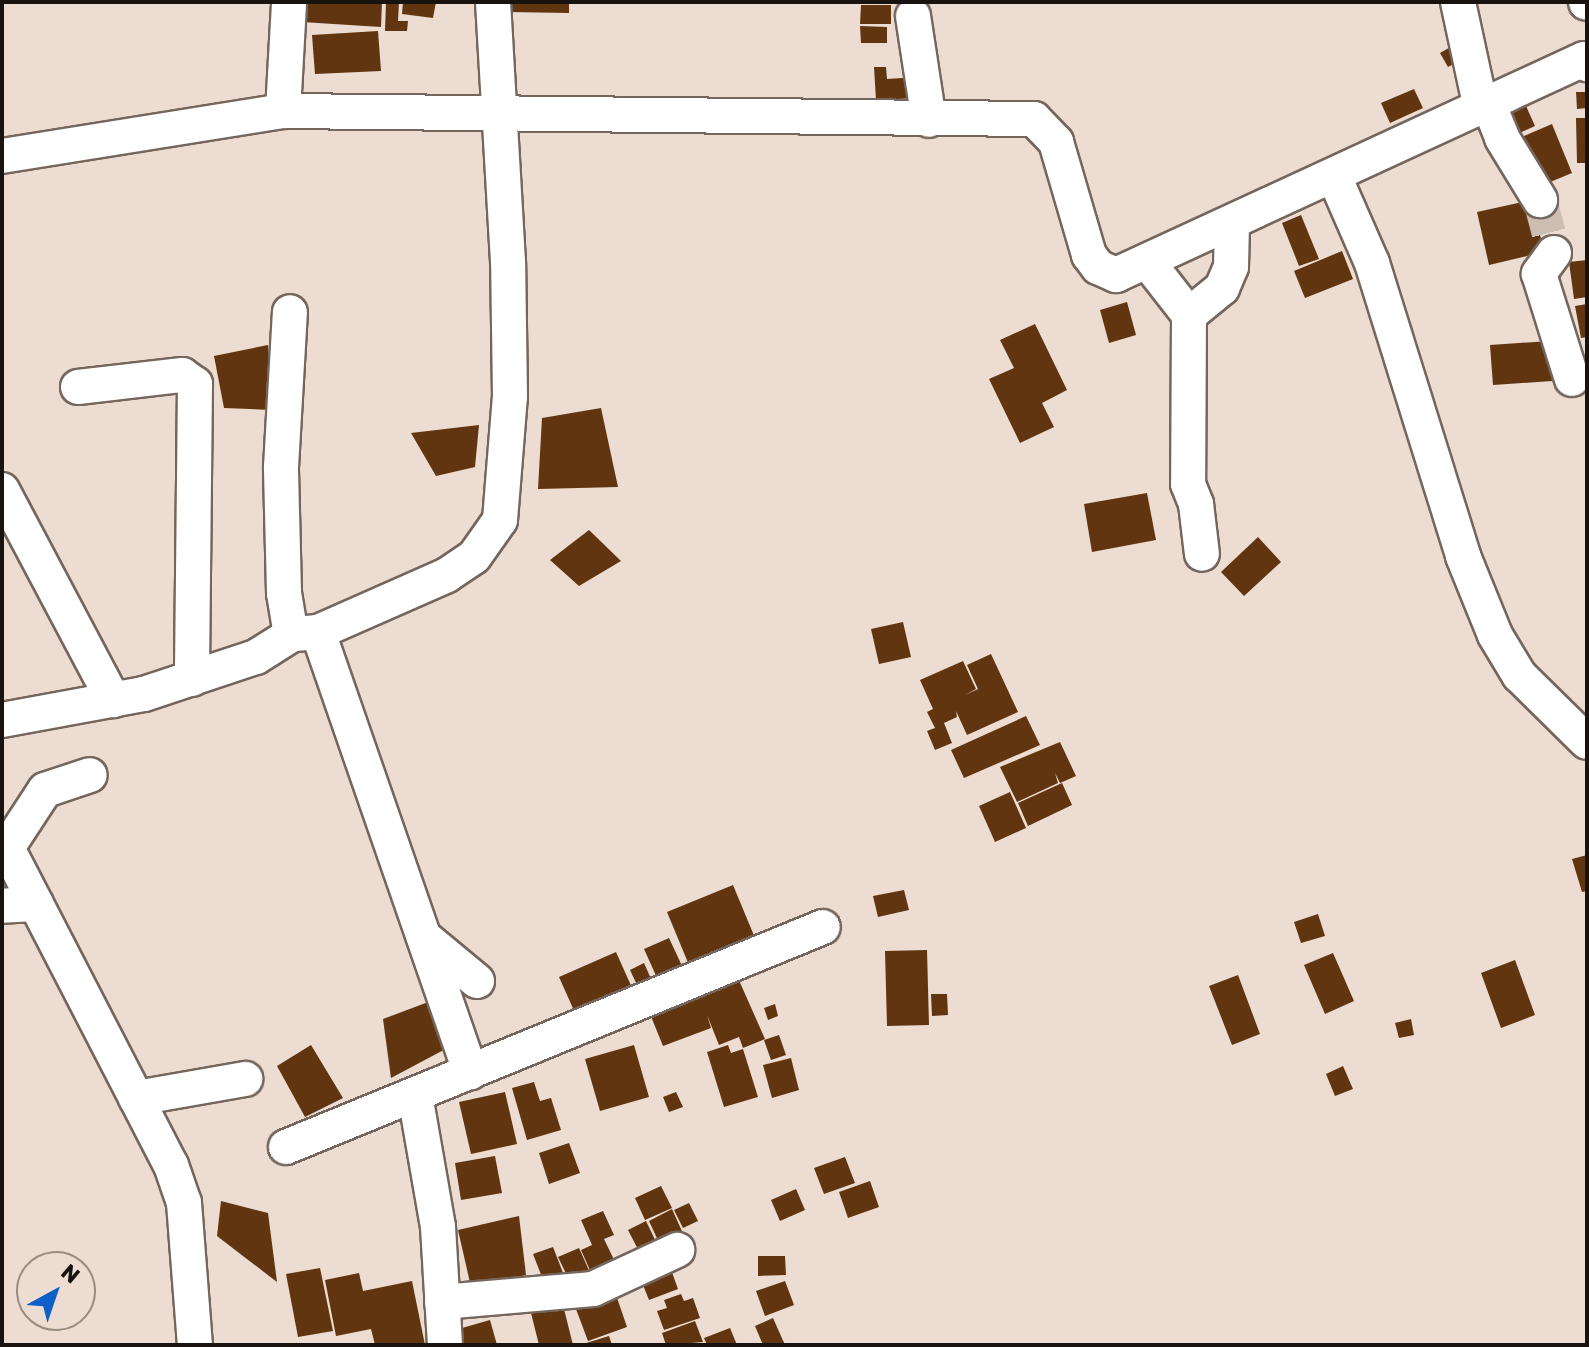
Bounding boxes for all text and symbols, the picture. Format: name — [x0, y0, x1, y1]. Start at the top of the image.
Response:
north arrow — [16, 1251, 96, 1331]
text: N — [56, 1258, 85, 1289]

